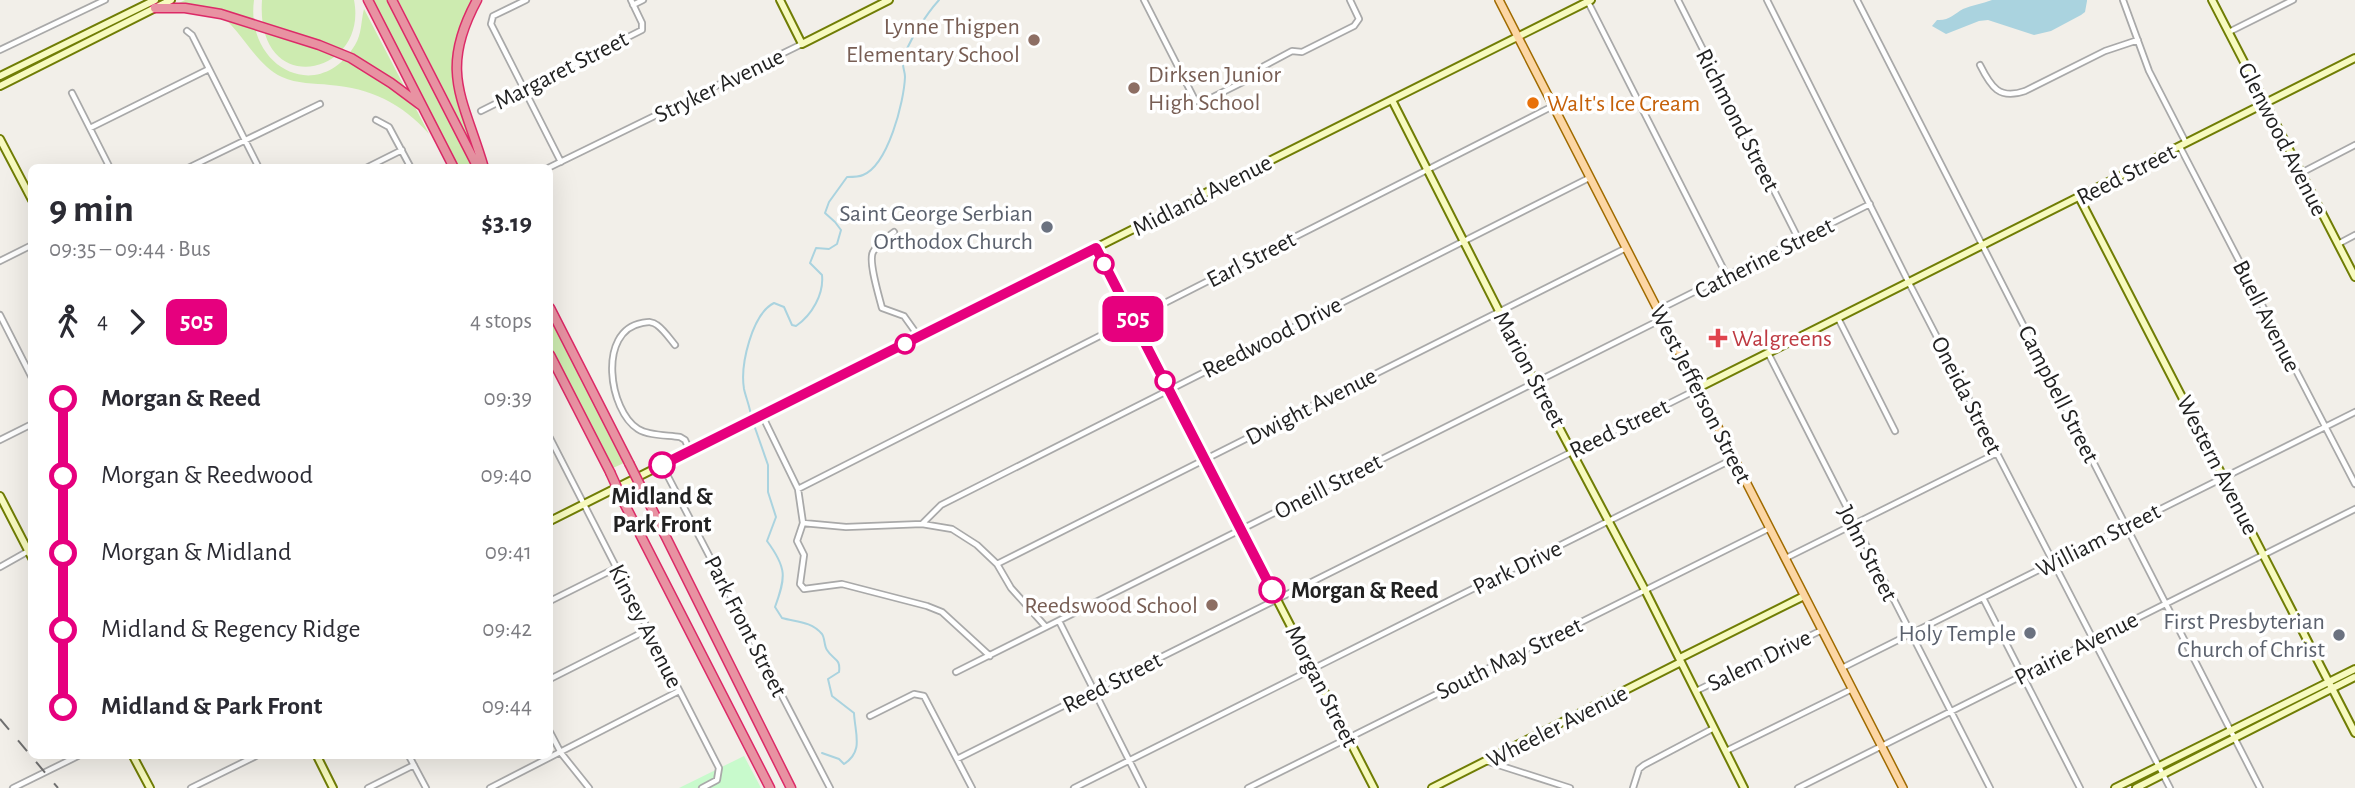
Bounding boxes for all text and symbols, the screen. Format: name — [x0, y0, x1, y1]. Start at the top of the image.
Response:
place label: Lynne Thigpen Elementary School — [846, 15, 1020, 67]
street label: Margaret Street — [491, 27, 632, 115]
marker: Lynne Thigpen Elementary School — [1026, 32, 1042, 48]
street label: Stryker Avenue — [651, 44, 788, 127]
street label: Richmond Street — [1691, 45, 1784, 196]
street label: Glenwood Avenue — [2233, 59, 2331, 220]
place label: Dirksen Junior High School — [1148, 63, 1281, 115]
marker: Dirksen Junior High School — [1126, 80, 1142, 96]
place label: Walt's Ice Cream — [1547, 92, 1700, 116]
marker: Walt's Ice Cream — [1525, 95, 1541, 111]
street label: Reed Street — [2073, 140, 2180, 210]
street label: Midland Avenue — [1129, 151, 1276, 241]
text: 9 min — [49, 191, 134, 229]
place label: Saint George Serbian Orthodox Church — [839, 202, 1033, 254]
text: $3.19 — [481, 210, 532, 236]
street label: Catherine Street — [1691, 213, 1838, 304]
marker: Saint George Serbian Orthodox Church — [1039, 219, 1055, 235]
street label: Earl Street — [1203, 227, 1300, 292]
text: 09:35 – 09:44 · Bus — [49, 238, 211, 261]
unlabelled marker — [1094, 254, 1114, 274]
street label: Buell Avenue — [2228, 257, 2304, 376]
street label: Reedwood Drive — [1199, 293, 1346, 383]
line badge: 505 — [1093, 296, 1173, 342]
street label: West Jefferson Street — [1645, 302, 1755, 488]
icon: walk — [49, 303, 87, 341]
icon: forward — [118, 303, 156, 341]
text: 505 — [1116, 307, 1150, 331]
street label: Marion Street — [1489, 308, 1570, 432]
text: 4 — [97, 310, 108, 333]
text: 505 — [180, 310, 213, 334]
text: 4 stops — [470, 310, 532, 333]
street label: Campbell Street — [2013, 322, 2103, 467]
place label: Walgreens — [1732, 327, 1832, 351]
marker: Walgreens — [1710, 330, 1726, 346]
street label: Oneida Street — [1926, 333, 2006, 458]
unlabelled marker — [895, 334, 915, 354]
street label: Dwight Avenue — [1242, 364, 1381, 450]
unlabelled marker — [1155, 371, 1175, 391]
text: Morgan & Reed — [101, 385, 261, 411]
text: 09:39 — [483, 387, 532, 410]
street label: Western Avenue — [2172, 392, 2262, 539]
street label: Reed Street — [1566, 394, 1673, 463]
street label: Oneill Street — [1271, 450, 1386, 524]
marker: Midland & Park Front — [649, 452, 675, 478]
text: Morgan & Reedwood — [101, 462, 313, 488]
text: 09:40 — [481, 464, 532, 487]
place label: Midland & Park Front — [611, 485, 713, 537]
street label: William Street — [2033, 499, 2165, 582]
street label: John Street — [1833, 502, 1902, 605]
street label: Park Drive — [1469, 536, 1566, 600]
text: Morgan & Midland — [101, 539, 291, 565]
text: 09:41 — [485, 541, 532, 564]
street label: Park Front Street — [699, 552, 791, 701]
street label: Kinsey Avenue — [604, 561, 687, 692]
marker: Morgan & Reed — [1259, 577, 1285, 603]
place label: Morgan & Reed — [1291, 579, 1439, 603]
place label: Reedswood School — [1024, 594, 1198, 618]
marker: Reedswood School — [1204, 597, 1220, 613]
street label: Prairie Avenue — [2011, 608, 2142, 690]
place label: First Presbyterian Church of Christ — [2163, 610, 2325, 662]
street label: South May Street — [1433, 613, 1587, 705]
text: Midland & Regency Ridge — [101, 616, 360, 642]
text: 09:42 — [482, 618, 532, 641]
street label: Morgan Street — [1280, 622, 1362, 751]
place label: Holy Temple — [1899, 622, 2016, 646]
marker: Holy Temple — [2022, 625, 2038, 641]
street label: Salem Drive — [1704, 626, 1815, 696]
marker: First Presbyterian Church of Christ — [2331, 627, 2347, 643]
street label: Reed Street — [1059, 648, 1166, 718]
street label: Wheeler Avenue — [1483, 681, 1632, 773]
text: Midland & Park Front — [101, 693, 322, 719]
text: 09:44 — [482, 695, 532, 718]

